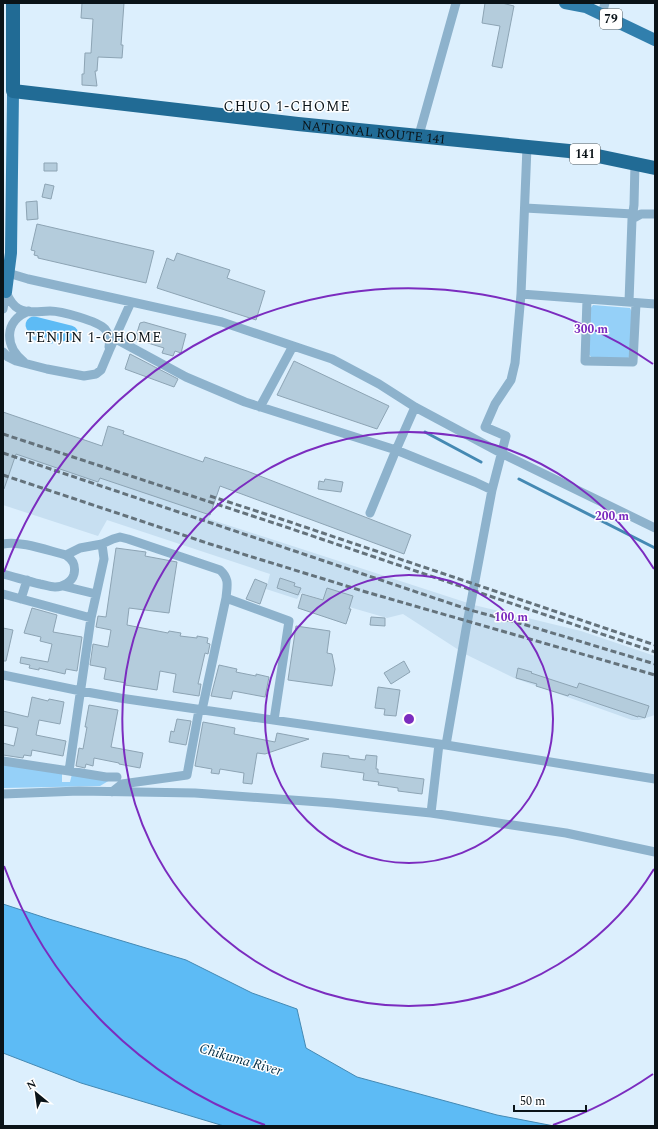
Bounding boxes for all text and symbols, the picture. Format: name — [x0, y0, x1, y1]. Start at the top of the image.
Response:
road number: 79 — [600, 9, 622, 29]
district label: CHUO 1-CHOME — [223, 96, 351, 117]
street label: NATIONAL ROUTE 141 — [301, 115, 446, 150]
road number: 141 — [570, 144, 600, 164]
text: 300 m — [574, 320, 608, 339]
district label: TENJIN 1-CHOME — [26, 327, 162, 348]
text: 200 m — [595, 507, 629, 526]
text: 100 m — [494, 608, 528, 627]
centre of rings — [402, 712, 416, 726]
water label: Chikuma River — [197, 1038, 285, 1081]
north arrow — [16, 1073, 56, 1113]
text: N — [23, 1075, 39, 1094]
scale bar — [514, 1087, 586, 1113]
text: 50 m — [520, 1092, 545, 1111]

